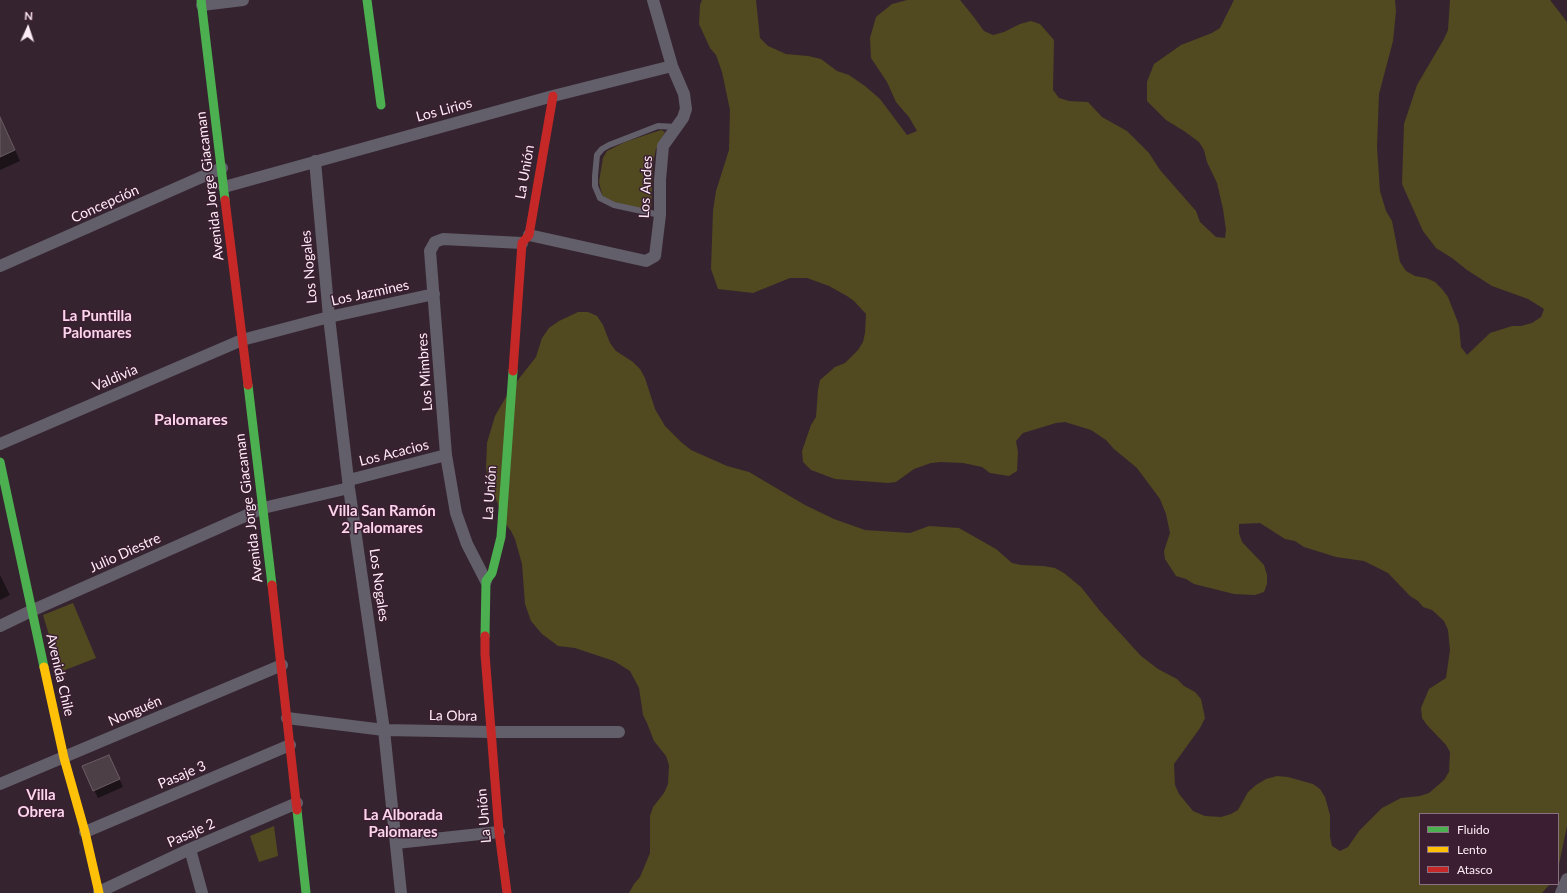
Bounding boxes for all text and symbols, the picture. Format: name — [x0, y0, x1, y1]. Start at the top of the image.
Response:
north arrow — [8, 8, 48, 48]
text: N — [24, 9, 33, 22]
street label: Los Lirios — [414, 94, 474, 126]
street label: Avenida Jorge Giacaman — [193, 111, 227, 261]
street label: La Unión — [512, 144, 538, 200]
street label: Los Andes — [636, 155, 656, 219]
street label: Concepción — [68, 182, 142, 226]
street label: Los Nogales — [297, 230, 321, 304]
street label: Los Jazmines — [329, 277, 411, 309]
district label: La Puntilla Palomares — [62, 307, 132, 342]
street label: Los Mimbres — [414, 332, 436, 412]
street label: Valdivia — [90, 361, 140, 395]
district label: Palomares — [154, 410, 228, 430]
street label: Avenida Jorge Giacaman — [232, 433, 266, 583]
street label: Los Acacios — [357, 436, 431, 470]
street label: La Unión — [480, 465, 500, 521]
district label: Villa San Ramón 2 Palomares — [328, 502, 436, 537]
street label: Julio Diestre — [87, 530, 163, 576]
street label: Los Nogales — [366, 547, 392, 623]
street label: Avenida Chile — [42, 632, 78, 718]
street label: Nonguén — [106, 692, 164, 730]
street label: La Obra — [429, 707, 477, 725]
street label: Pasaje 3 — [155, 757, 209, 793]
district label: Villa Obrera — [17, 786, 65, 821]
street label: La Unión — [473, 788, 495, 844]
district label: La Alborada Palomares — [363, 806, 443, 841]
legend — [1419, 813, 1559, 885]
street label: Pasaje 2 — [164, 815, 218, 851]
text: Fluido — [1457, 822, 1490, 837]
text: Lento — [1457, 842, 1487, 857]
text: Atasco — [1457, 862, 1493, 877]

